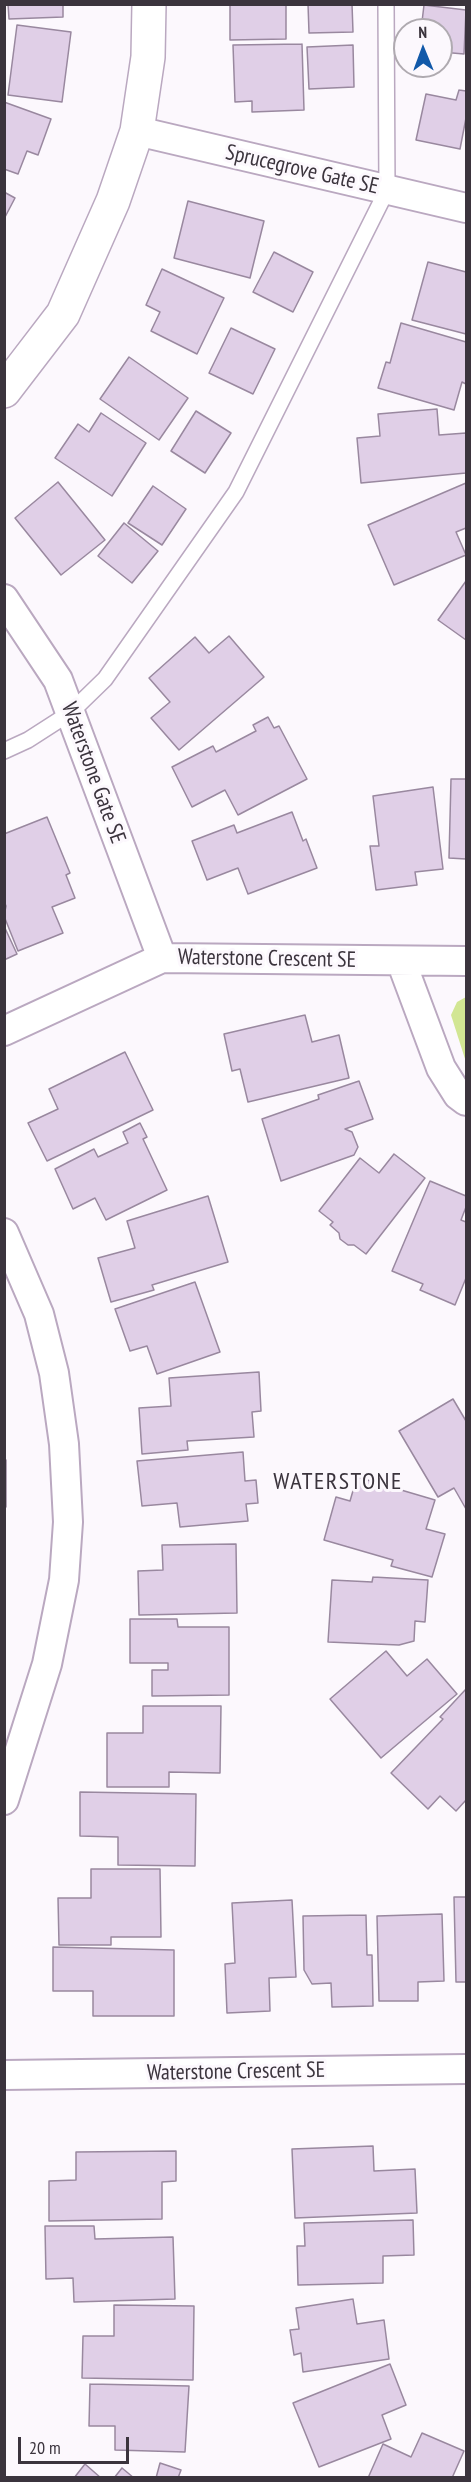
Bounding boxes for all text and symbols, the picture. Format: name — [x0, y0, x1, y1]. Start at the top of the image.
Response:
north arrow — [393, 18, 453, 78]
text: N — [418, 22, 427, 42]
street label: Sprucegrove Gate SE — [223, 140, 381, 200]
street label: Waterstone Gate SE — [55, 699, 131, 847]
street label: Waterstone Crescent SE — [178, 944, 356, 974]
district label: WATERSTONE — [273, 1468, 403, 1496]
street label: Waterstone Crescent SE — [147, 2057, 325, 2087]
scale bar — [21, 2425, 132, 2463]
text: 20 m — [29, 2436, 61, 2459]

